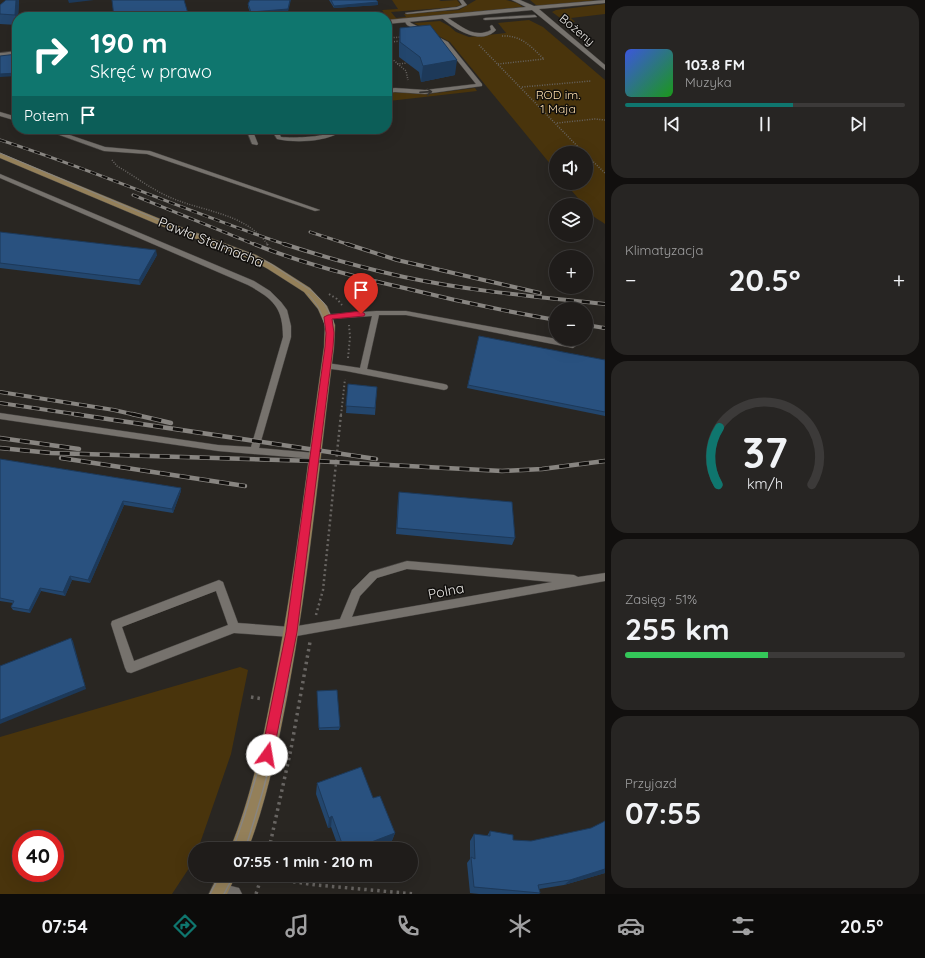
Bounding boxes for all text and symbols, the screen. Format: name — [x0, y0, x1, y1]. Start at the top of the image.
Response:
street label: Bożeny — [557, 11, 598, 49]
text: 190 m — [90, 25, 168, 60]
icon: right — [24, 28, 76, 80]
text: 103.8 FM — [685, 55, 745, 74]
text: Skręć w prawo — [90, 60, 212, 83]
text: Muzyka — [685, 74, 732, 90]
park label: ROD im. 1 Maja — [536, 87, 580, 116]
one-way arrow — [419, 88, 432, 95]
icon: arrive — [77, 104, 99, 126]
text: Potem — [24, 106, 69, 125]
icon: previous — [661, 113, 683, 135]
icon: pause — [754, 113, 776, 135]
icon: next — [847, 113, 869, 135]
map controls — [549, 146, 593, 346]
button: sound — [549, 146, 593, 190]
button: layers — [549, 198, 593, 242]
street label: Pawła Stalmacha — [156, 213, 266, 271]
text: Klimatyzacja — [625, 242, 703, 258]
button: + — [549, 250, 593, 294]
text: 20.5° — [729, 261, 801, 299]
text: − — [625, 266, 636, 294]
text: + — [893, 266, 905, 294]
pin — [344, 273, 378, 314]
icon: arrive — [350, 279, 372, 301]
button: − — [549, 302, 593, 346]
text: 37 — [742, 426, 788, 478]
text: km/h — [747, 475, 783, 493]
street label: Polna — [426, 579, 466, 603]
text: Zasięg · 51% — [625, 591, 697, 607]
text: 255 km — [625, 610, 730, 648]
position arrow — [246, 734, 288, 776]
text: Przyjazd — [625, 775, 677, 791]
text: 07:55 — [625, 794, 701, 832]
speed limit sign: 40 — [12, 830, 64, 882]
text: 07:55 · 1 min · 210 m — [233, 852, 373, 871]
icon: directions — [171, 912, 199, 940]
icon: music — [283, 912, 311, 940]
icon: phone — [394, 912, 422, 940]
icon: climate — [506, 912, 534, 940]
icon: car — [617, 912, 645, 940]
icon: filters — [729, 912, 757, 940]
text: 07:54 — [42, 915, 88, 938]
text: 20.5° — [840, 915, 883, 938]

